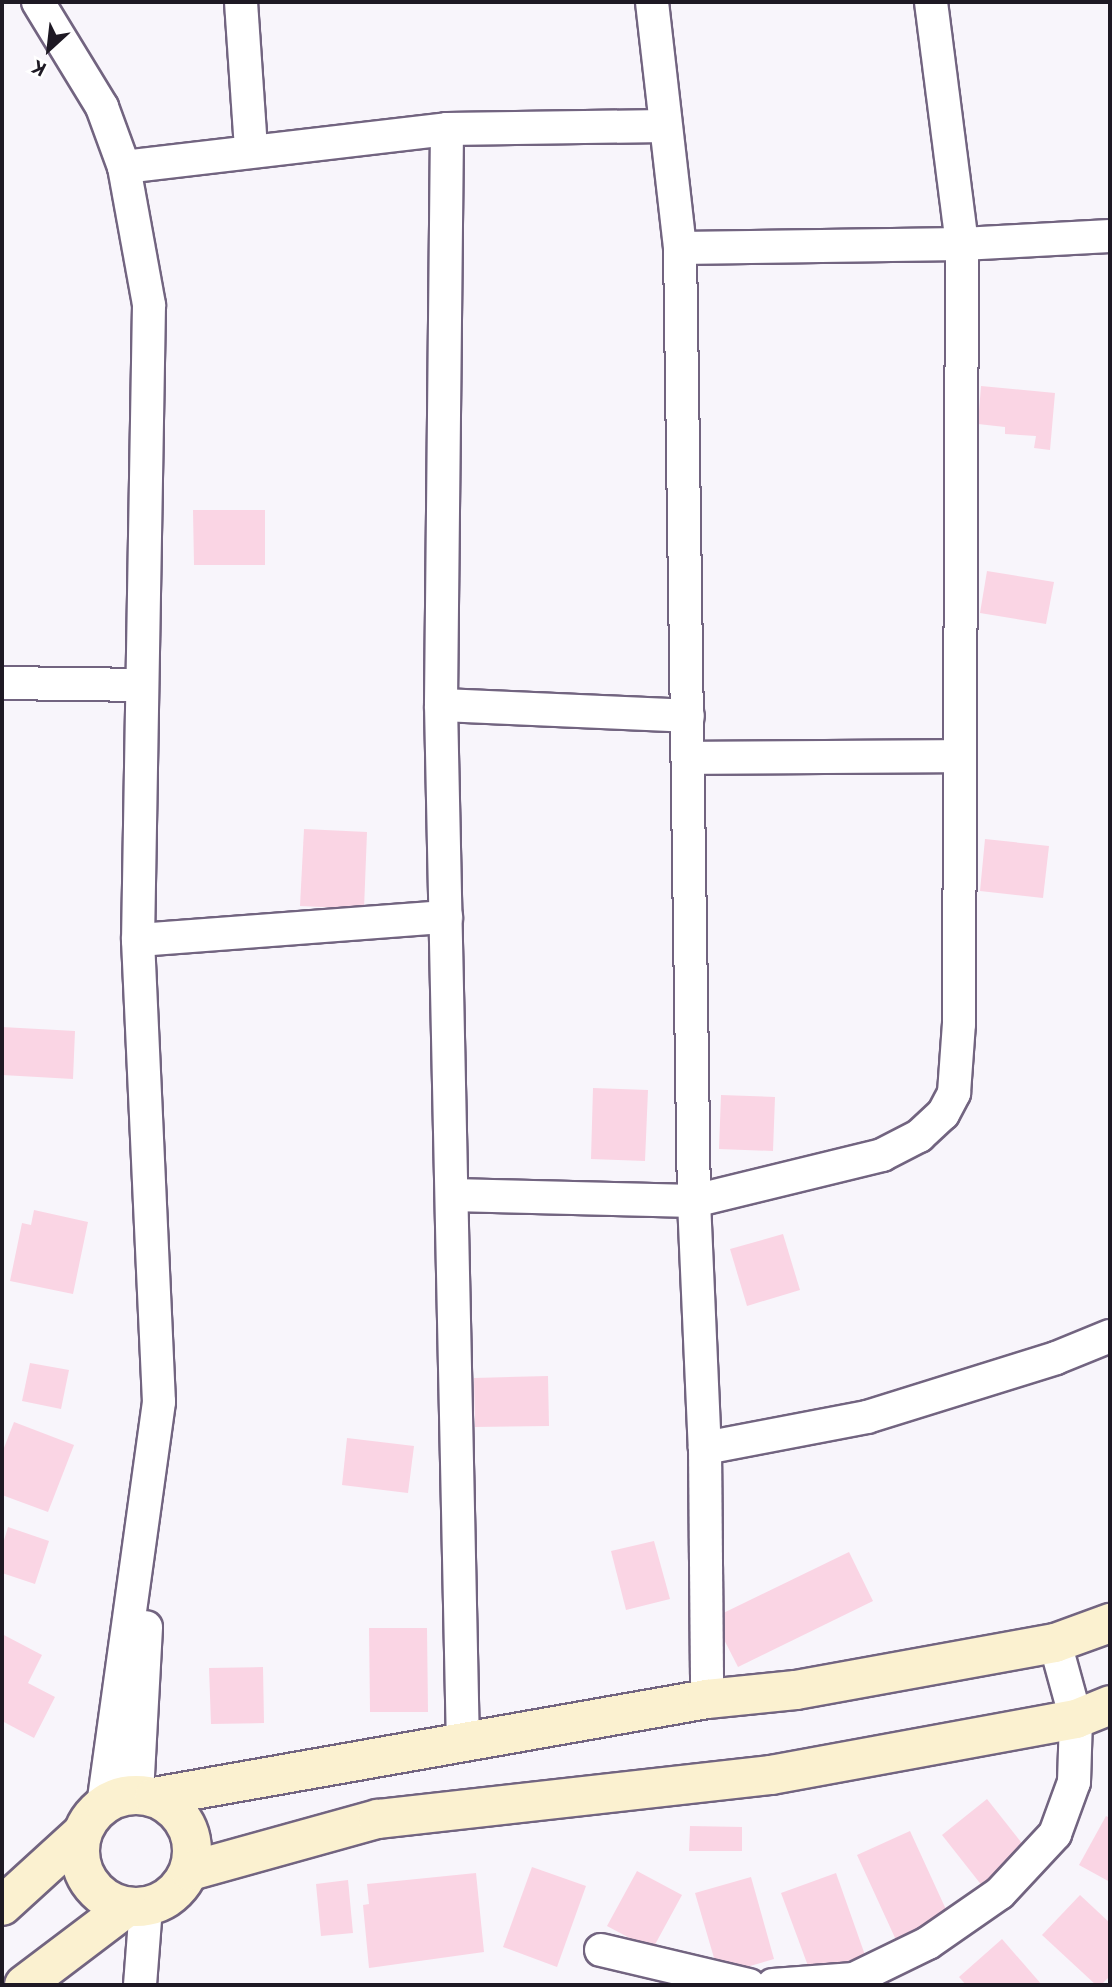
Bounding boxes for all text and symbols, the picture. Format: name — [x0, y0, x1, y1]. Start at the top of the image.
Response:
north arrow — [14, 14, 84, 84]
text: K — [29, 55, 50, 81]

